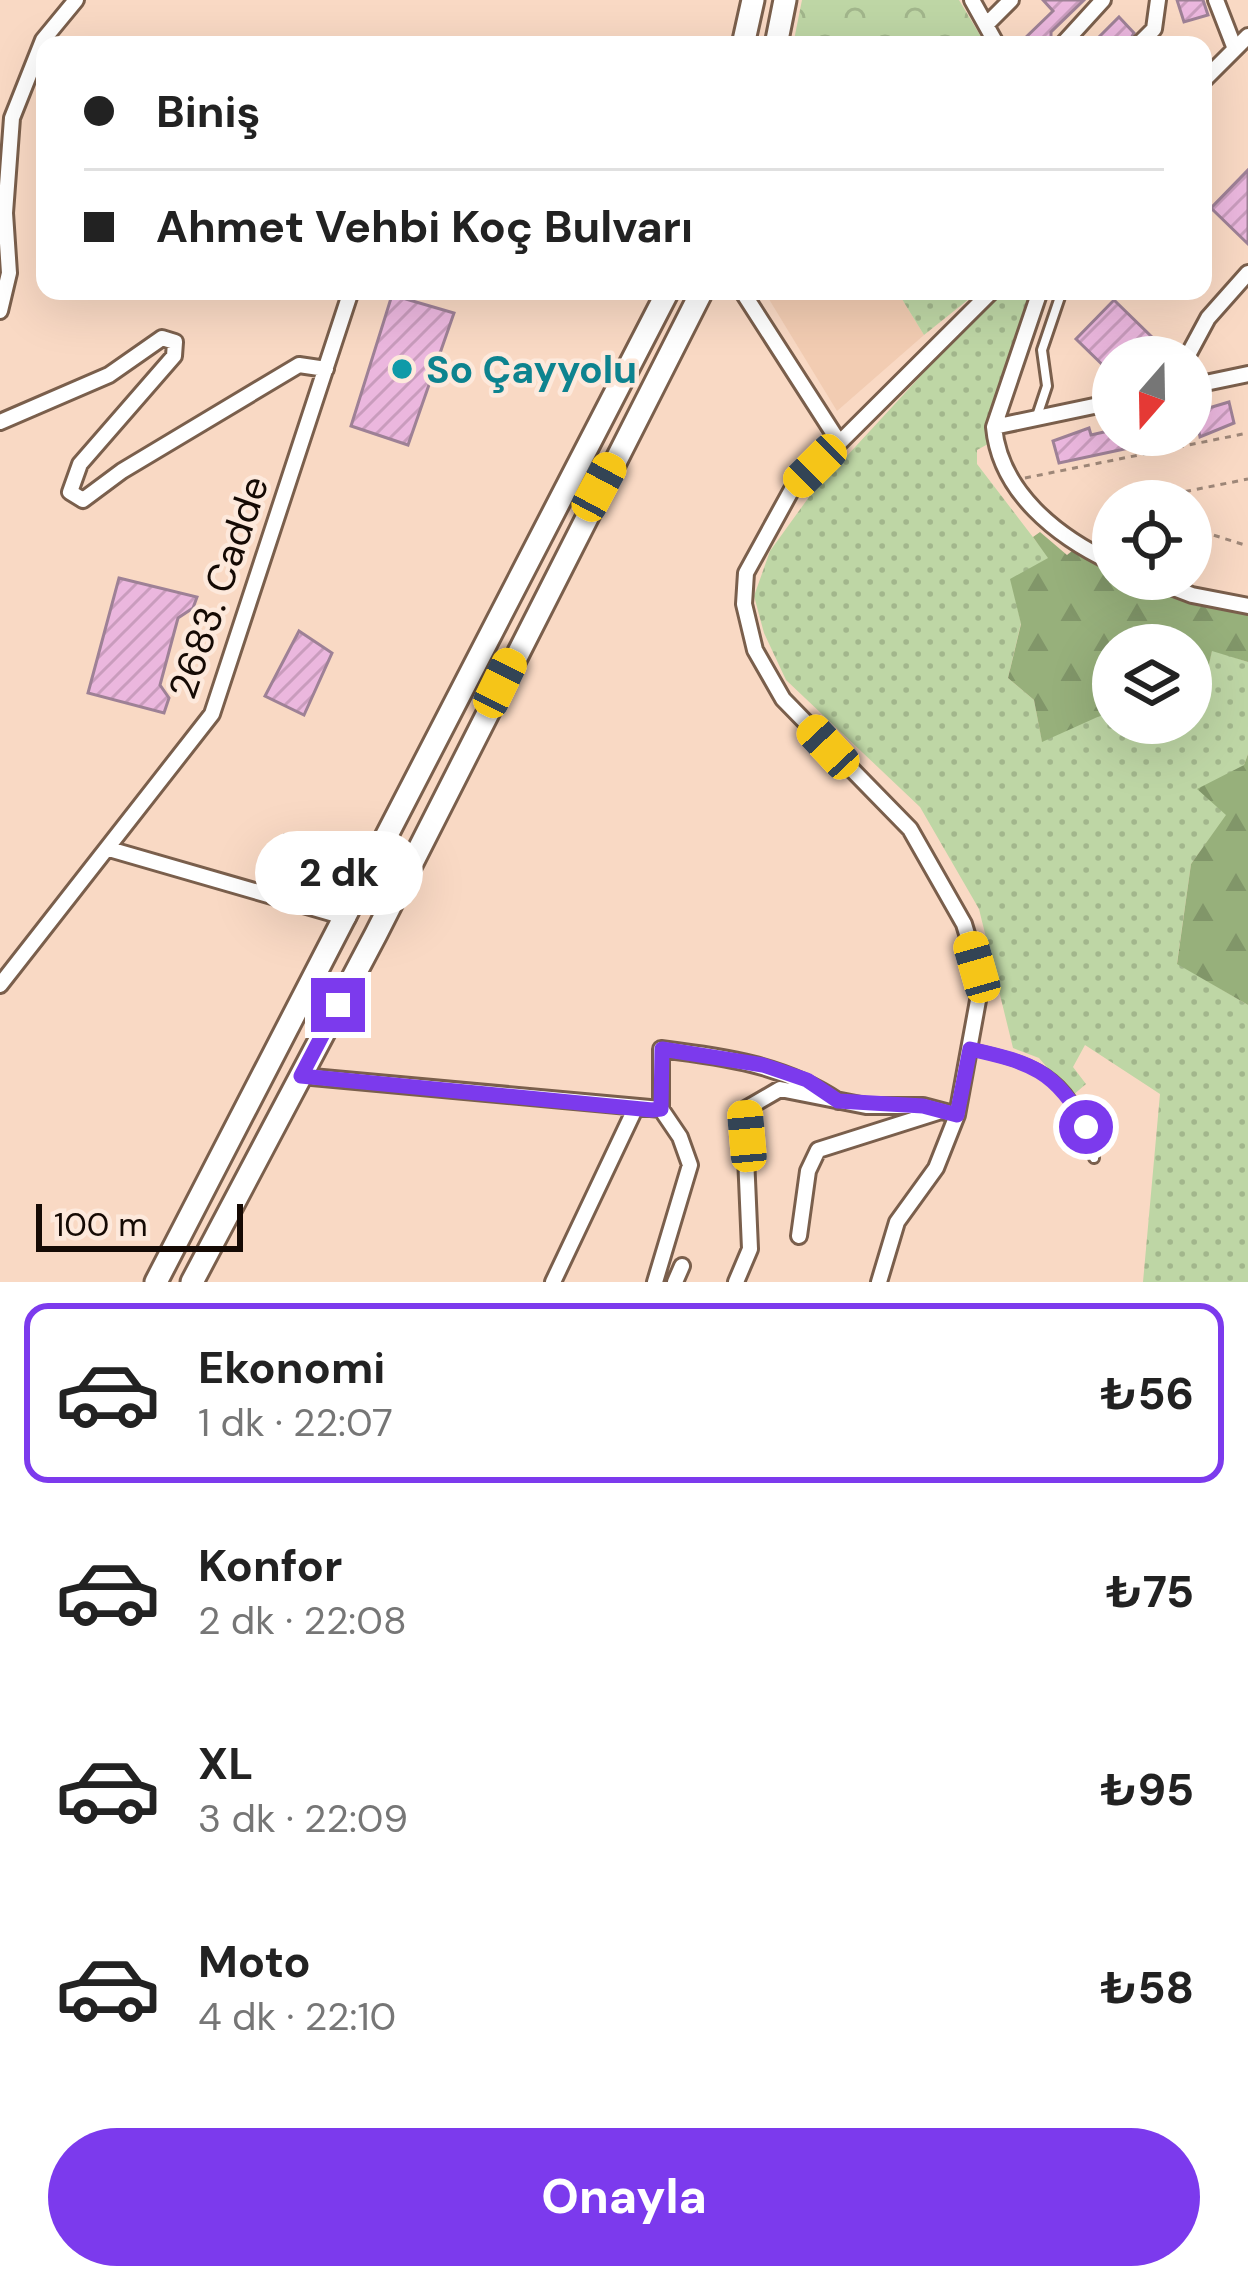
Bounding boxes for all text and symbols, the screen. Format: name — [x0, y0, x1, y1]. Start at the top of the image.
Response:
text: Biniş — [156, 82, 260, 141]
text: Ahmet Vehbi Koç Bulvarı — [156, 197, 693, 256]
north arrow — [1092, 336, 1212, 456]
map controls — [1092, 336, 1212, 744]
place label: So Çayyolu — [426, 344, 637, 395]
marker: So Çayyolu — [389, 356, 415, 382]
car — [777, 428, 853, 504]
car — [566, 447, 632, 527]
street label: 2683. Cadde — [157, 469, 280, 705]
button: locate — [1092, 480, 1212, 600]
button: layers — [1092, 624, 1212, 744]
car — [468, 643, 532, 723]
car — [790, 708, 866, 786]
callout: 2 dk — [254, 831, 422, 915]
text: 2 dk — [299, 847, 379, 898]
car — [950, 927, 1004, 1007]
route end — [311, 978, 365, 1032]
car — [726, 1099, 768, 1173]
route start — [1059, 1100, 1113, 1154]
scale bar — [36, 1198, 243, 1251]
text: 100 m — [54, 1203, 148, 1246]
text: Ekonomi — [198, 1338, 385, 1397]
icon: car — [54, 1339, 162, 1447]
text: ₺56 — [1100, 1364, 1194, 1423]
text: 1 dk · 22:07 — [198, 1397, 393, 1448]
text: Konfor — [198, 1536, 342, 1595]
icon: car — [54, 1537, 162, 1645]
text: ₺75 — [1106, 1562, 1194, 1621]
text: 2 dk · 22:08 — [198, 1595, 407, 1646]
text: XL — [198, 1734, 253, 1793]
icon: car — [54, 1735, 162, 1843]
text: ₺95 — [1100, 1760, 1194, 1819]
text: 3 dk · 22:09 — [198, 1793, 408, 1844]
text: Moto — [198, 1932, 311, 1991]
icon: car — [54, 1933, 162, 2041]
text: ₺58 — [1100, 1958, 1194, 2017]
text: 4 dk · 22:10 — [198, 1991, 396, 2042]
button: Onayla — [48, 2128, 1200, 2266]

